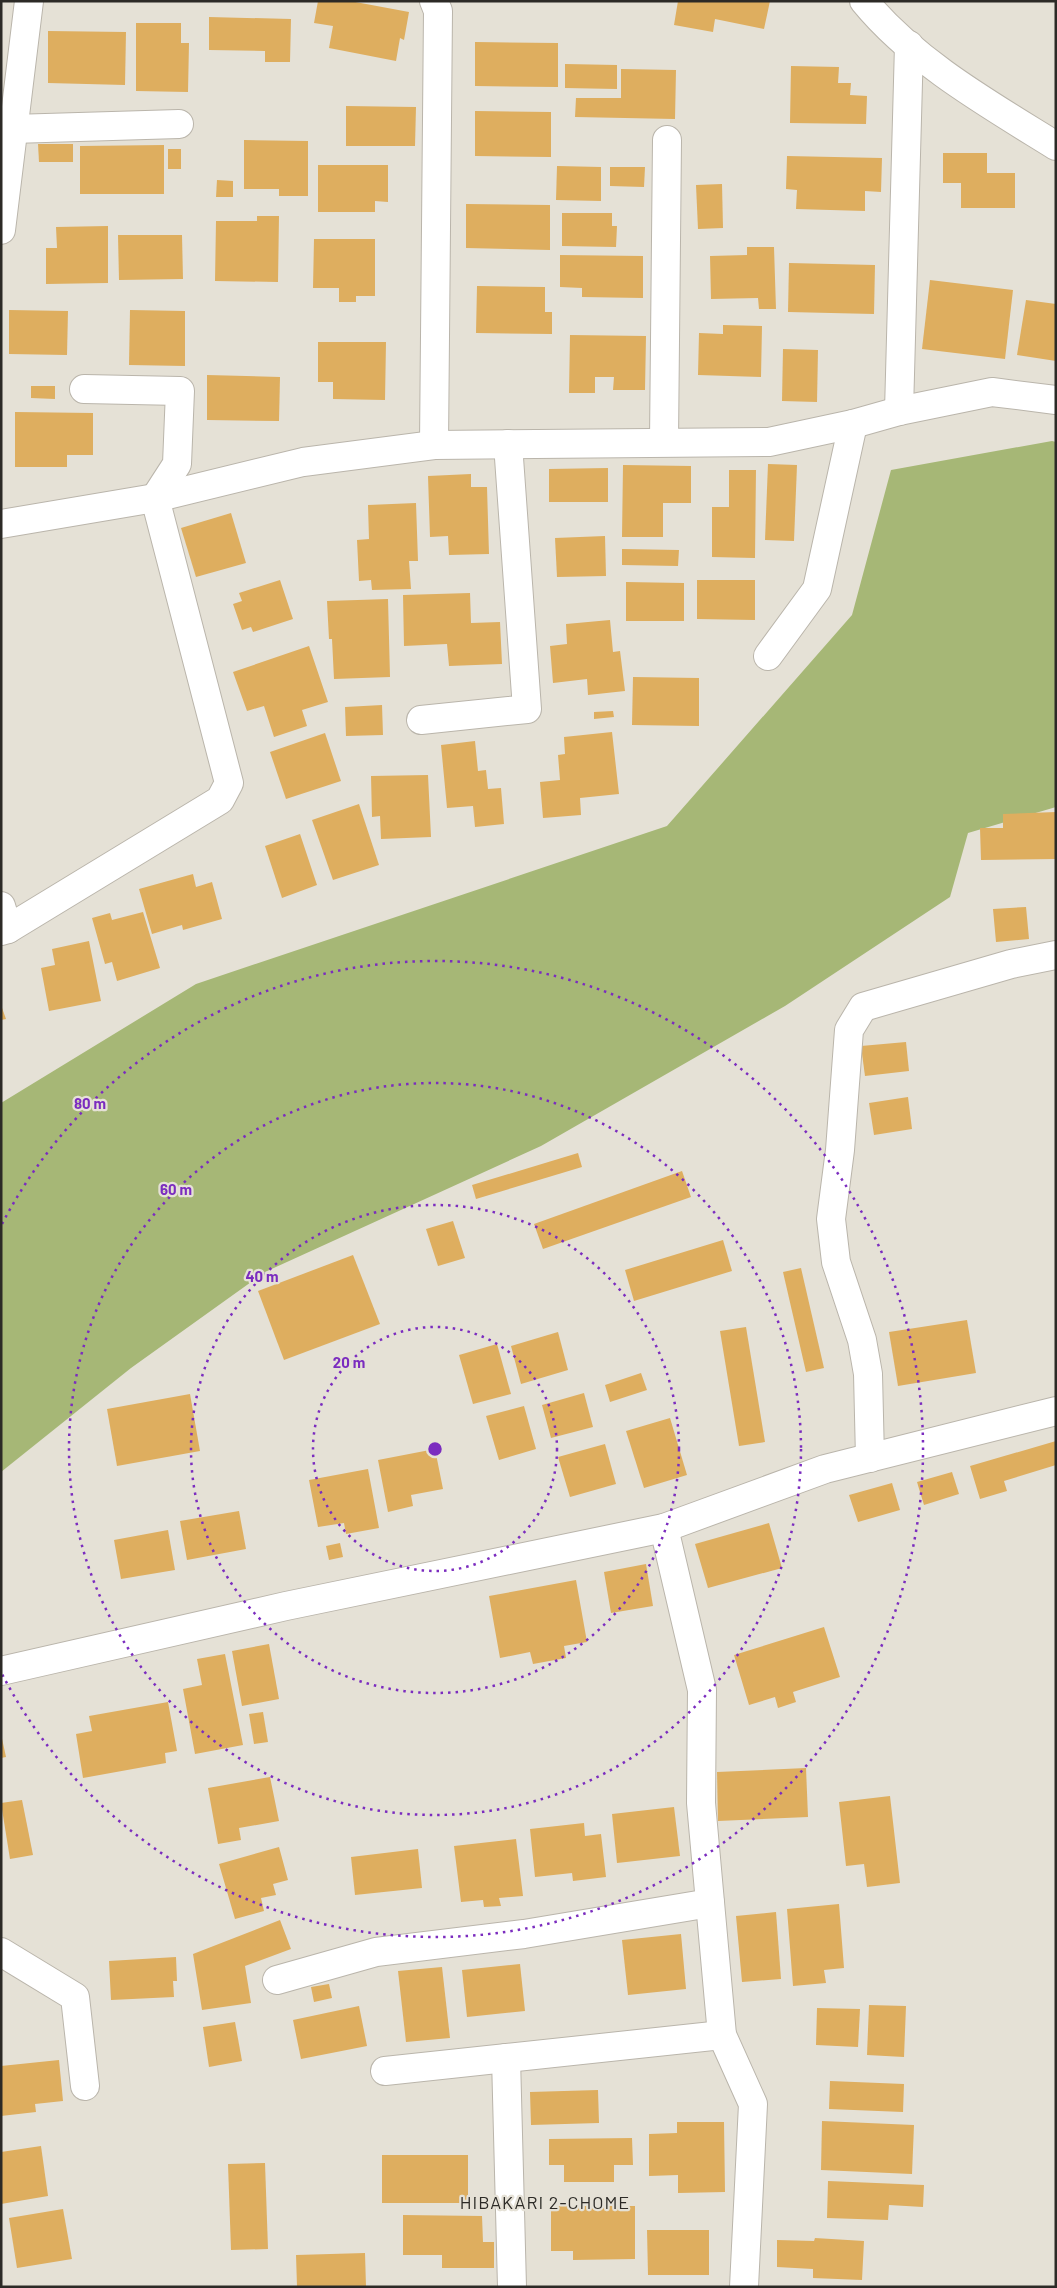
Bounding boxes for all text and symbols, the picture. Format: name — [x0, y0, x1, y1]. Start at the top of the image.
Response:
text: 80 m — [74, 1094, 106, 1112]
text: 60 m — [160, 1180, 192, 1198]
text: 40 m — [245, 1267, 279, 1285]
text: 20 m — [333, 1353, 365, 1371]
centre of rings — [426, 1440, 444, 1458]
district label: HIBAKARI 2-CHOME — [460, 2191, 630, 2213]

